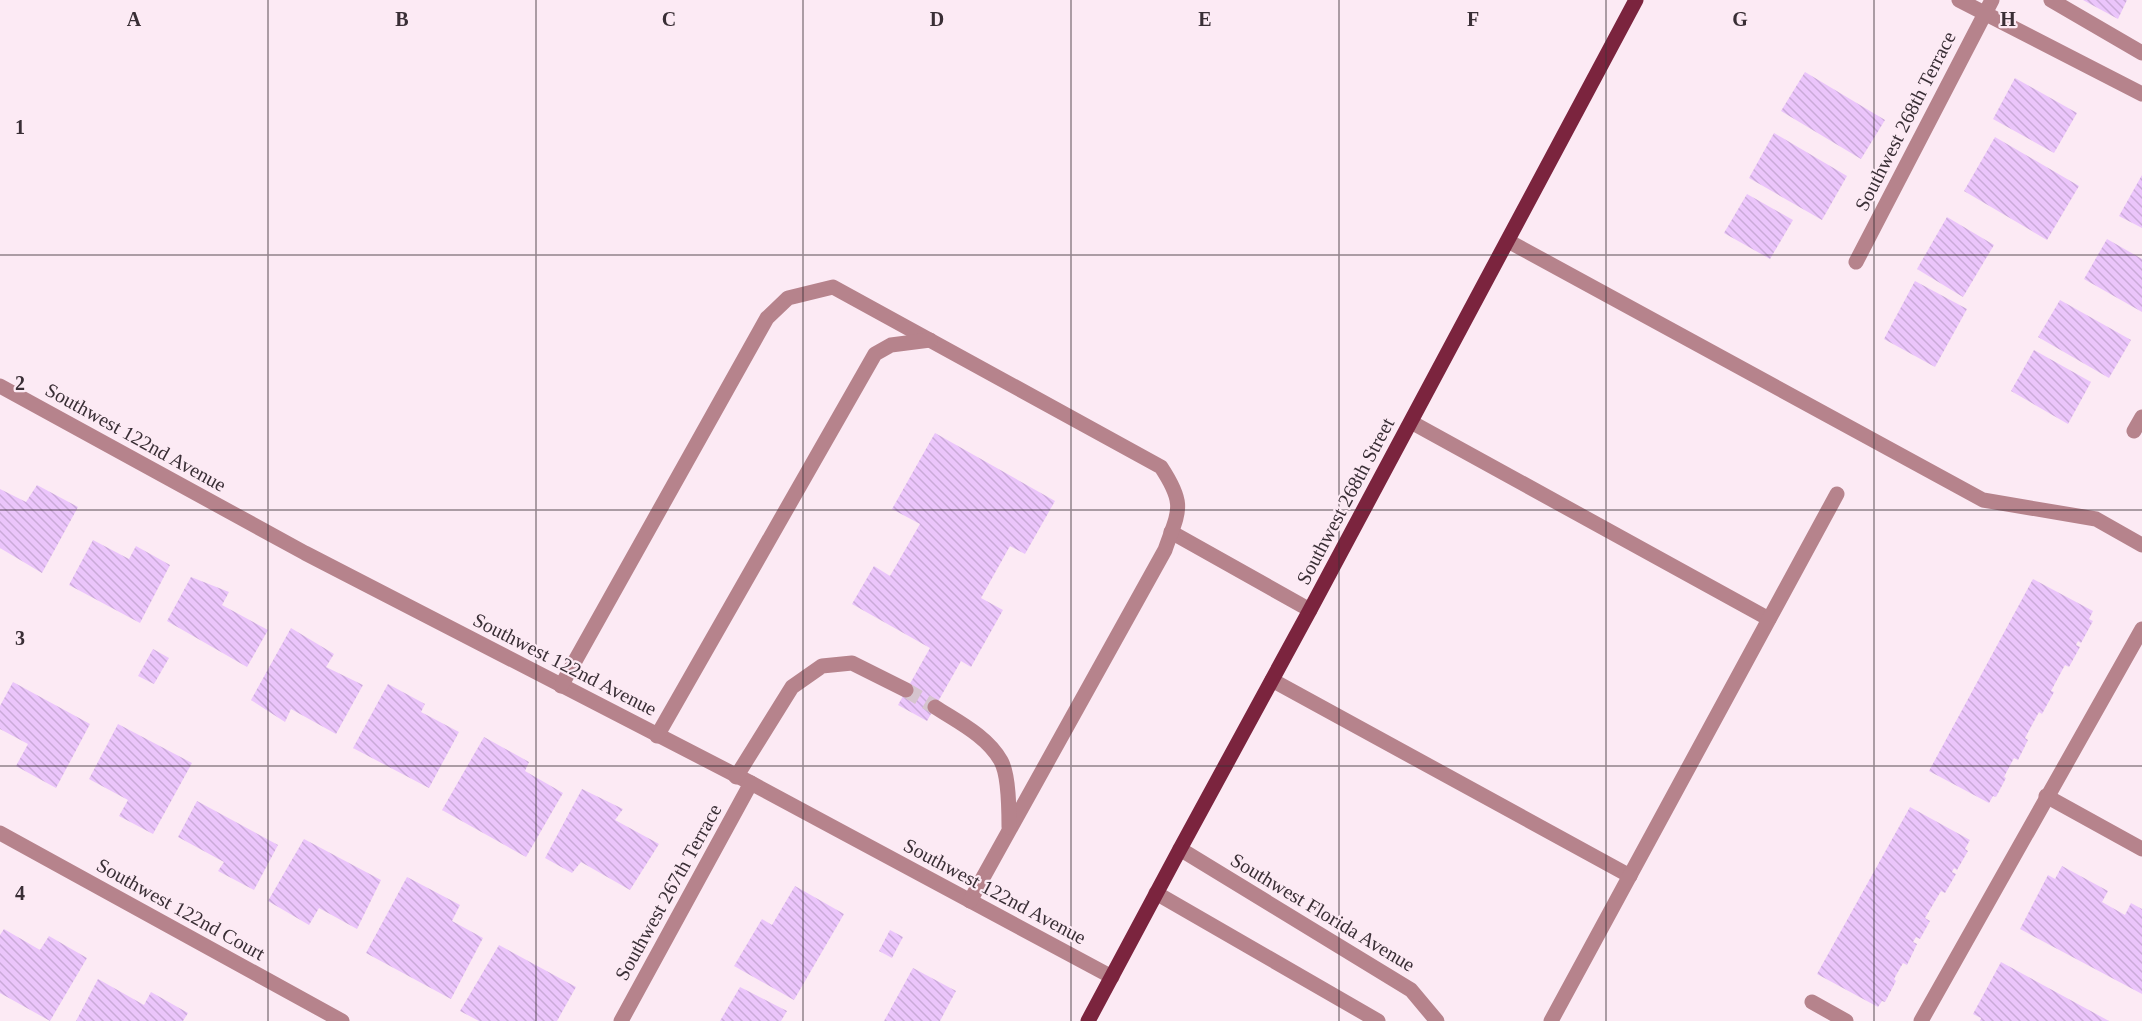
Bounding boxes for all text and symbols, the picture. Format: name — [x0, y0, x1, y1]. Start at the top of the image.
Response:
text: A — [127, 8, 142, 30]
text: B — [395, 8, 409, 30]
text: C — [662, 8, 676, 30]
text: D — [930, 8, 944, 30]
text: E — [1198, 8, 1212, 30]
text: F — [1467, 8, 1479, 30]
text: G — [1732, 8, 1748, 30]
text: H — [2000, 8, 2016, 30]
street label: Southwest 268th Terrace — [1850, 28, 1960, 214]
text: 1 — [15, 116, 25, 138]
text: 2 — [15, 372, 25, 394]
street label: Southwest 122nd Avenue — [42, 378, 230, 496]
street label: Southwest 268th Street — [1292, 414, 1398, 588]
street label: Southwest 122nd Avenue — [470, 608, 661, 720]
text: 3 — [15, 627, 25, 649]
street label: Southwest 267th Terrace — [610, 800, 726, 984]
street label: Southwest 122nd Avenue — [900, 834, 1090, 948]
street label: Southwest Florida Avenue — [1227, 848, 1419, 976]
street label: Southwest 122nd Court — [93, 854, 269, 965]
text: 4 — [15, 882, 25, 904]

